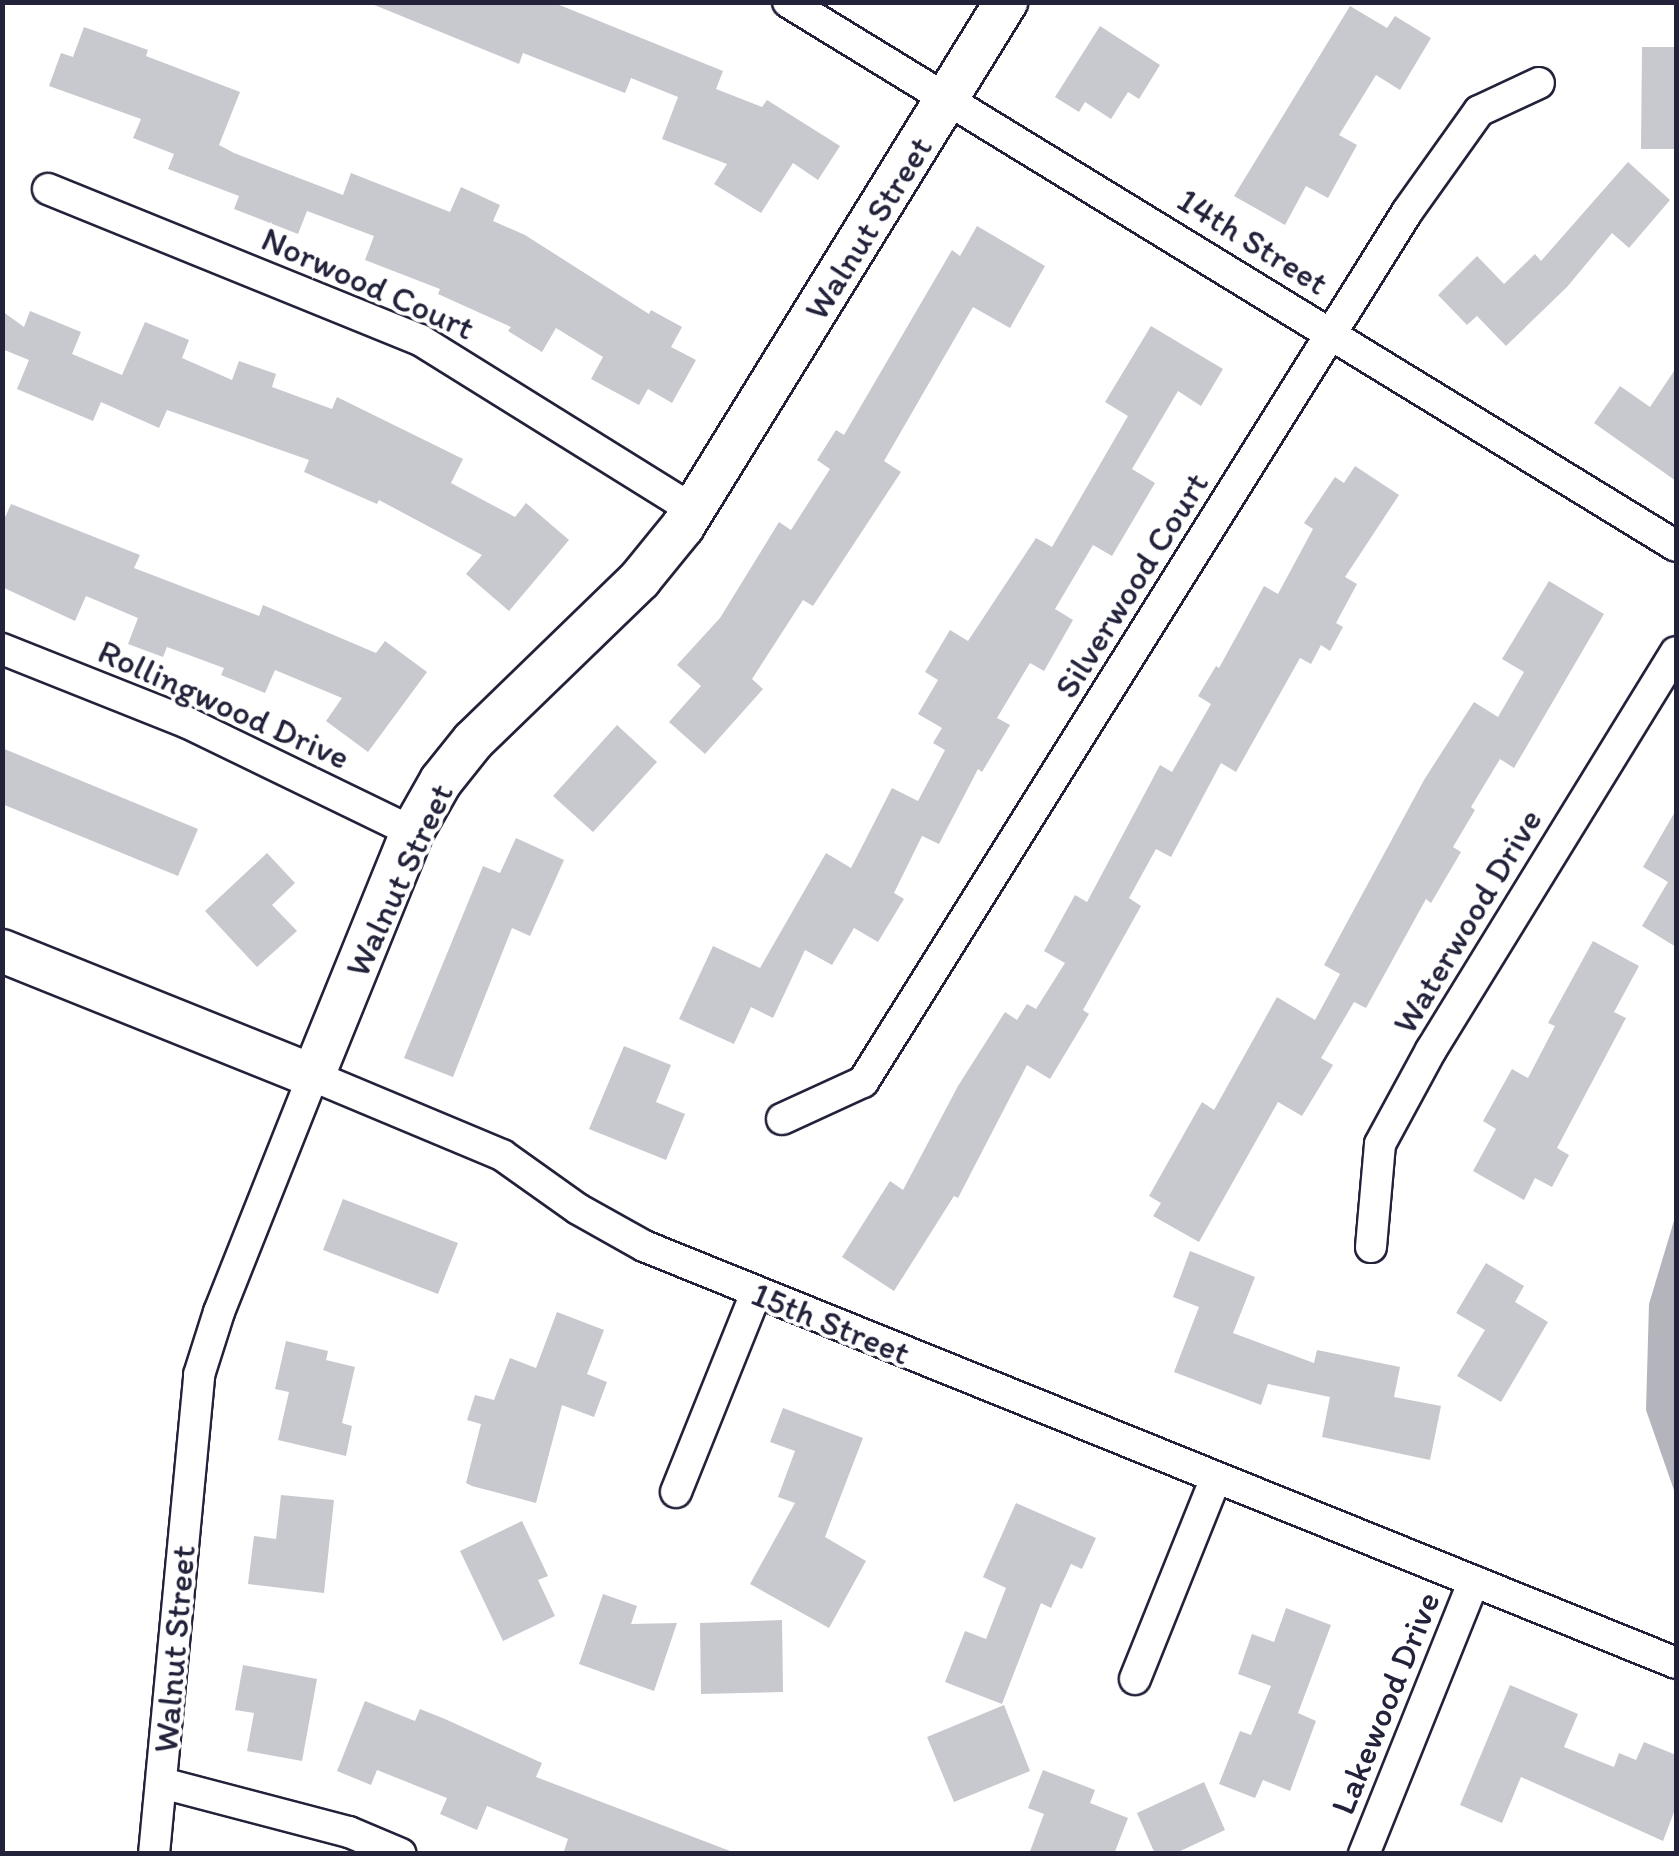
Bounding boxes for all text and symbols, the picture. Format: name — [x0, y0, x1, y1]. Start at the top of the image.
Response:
street label: Walnut Street — [795, 129, 941, 327]
street label: 14th Street — [1170, 178, 1336, 304]
street label: Norwood Court — [255, 217, 481, 349]
street label: Silverwood Court — [1045, 465, 1217, 705]
street label: Rollingwood Drive — [92, 630, 356, 778]
street label: Walnut Street — [336, 777, 462, 983]
street label: Waterwood Drive — [1383, 801, 1551, 1041]
street label: 15th Street — [746, 1272, 916, 1374]
street label: Walnut Street — [144, 1544, 204, 1754]
street label: Lakewood Drive — [1321, 1586, 1449, 1820]

